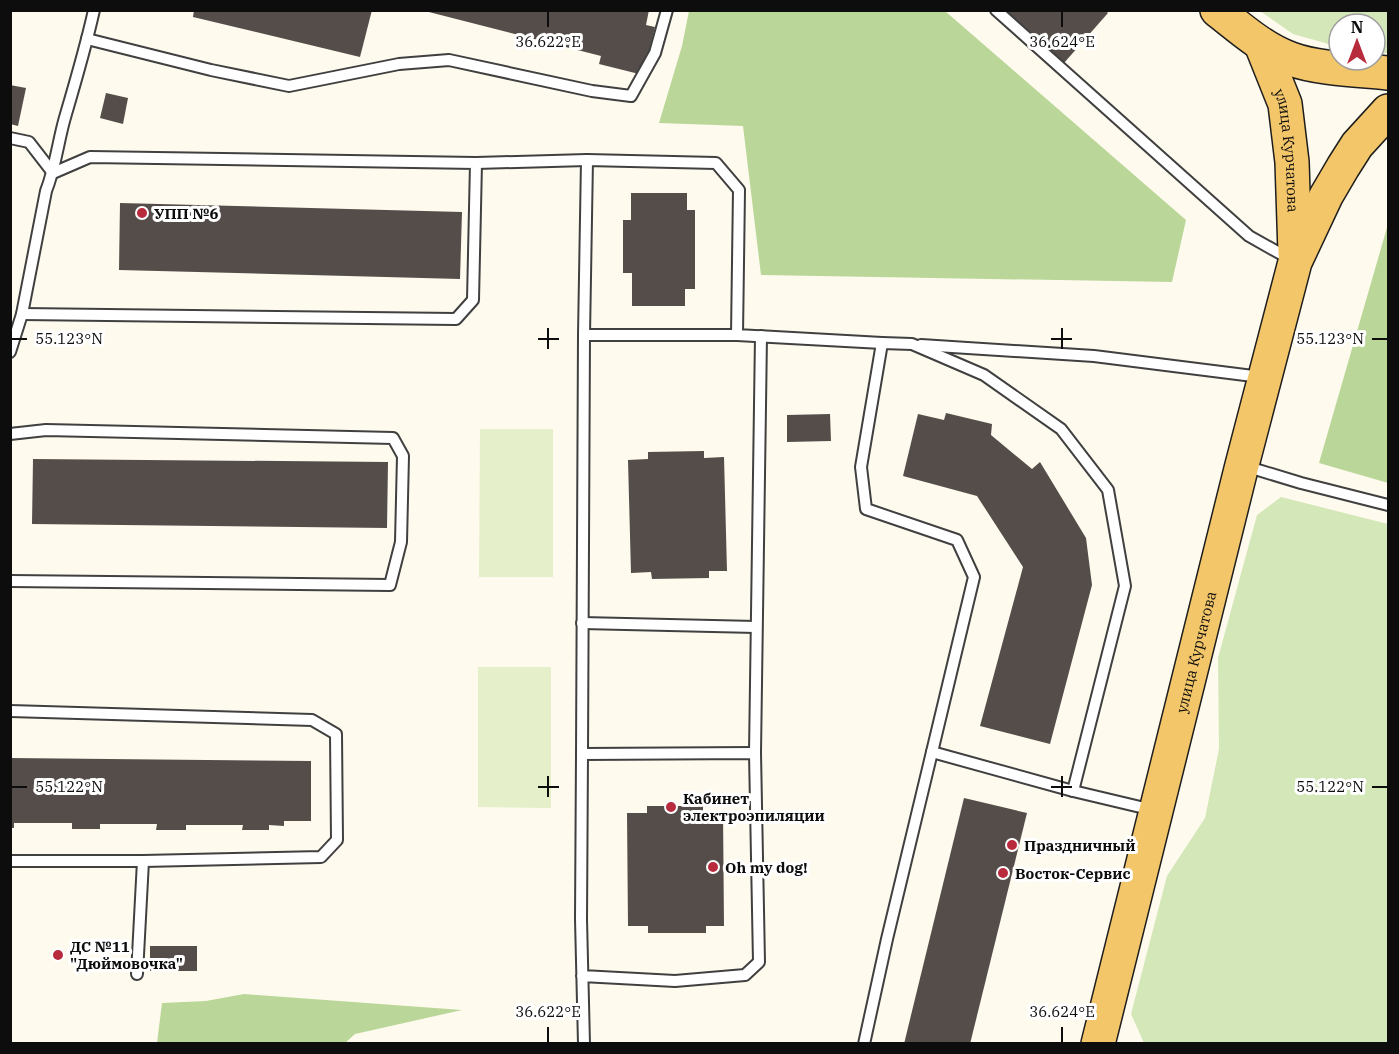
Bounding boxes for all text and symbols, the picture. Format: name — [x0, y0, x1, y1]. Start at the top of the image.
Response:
north arrow — [1327, 12, 1387, 72]
text: N — [1351, 17, 1363, 37]
text: 36.622°E — [515, 32, 581, 51]
text: 36.624°E — [1029, 32, 1095, 51]
street label: улица Курчатова — [1270, 85, 1303, 213]
place label: УПП №6 — [154, 204, 218, 223]
marker: УПП №6 — [135, 206, 149, 220]
text: 55.123°N — [35, 329, 103, 348]
text: 55.123°N — [1296, 329, 1364, 348]
street label: улица Курчатова — [1171, 589, 1220, 715]
text: 55.122°N — [35, 777, 103, 796]
text: 55.122°N — [1296, 777, 1364, 796]
place label: Кабинет электроэпиляции — [683, 789, 825, 825]
marker: Кабинет электроэпиляции — [664, 800, 678, 814]
place label: Праздничный — [1024, 836, 1136, 855]
marker: Праздничный — [1005, 838, 1019, 852]
place label: Oh my dog! — [725, 858, 808, 877]
marker: Oh my dog! — [706, 860, 720, 874]
place label: Восток-Сервис — [1015, 864, 1131, 883]
marker: Восток-Сервис — [996, 866, 1010, 880]
place label: ДС №11 "Дюймовочка" — [70, 937, 183, 973]
marker: ДС №11 "Дюймовочка" — [51, 948, 65, 962]
text: 36.622°E — [515, 1002, 581, 1021]
text: 36.624°E — [1029, 1002, 1095, 1021]

